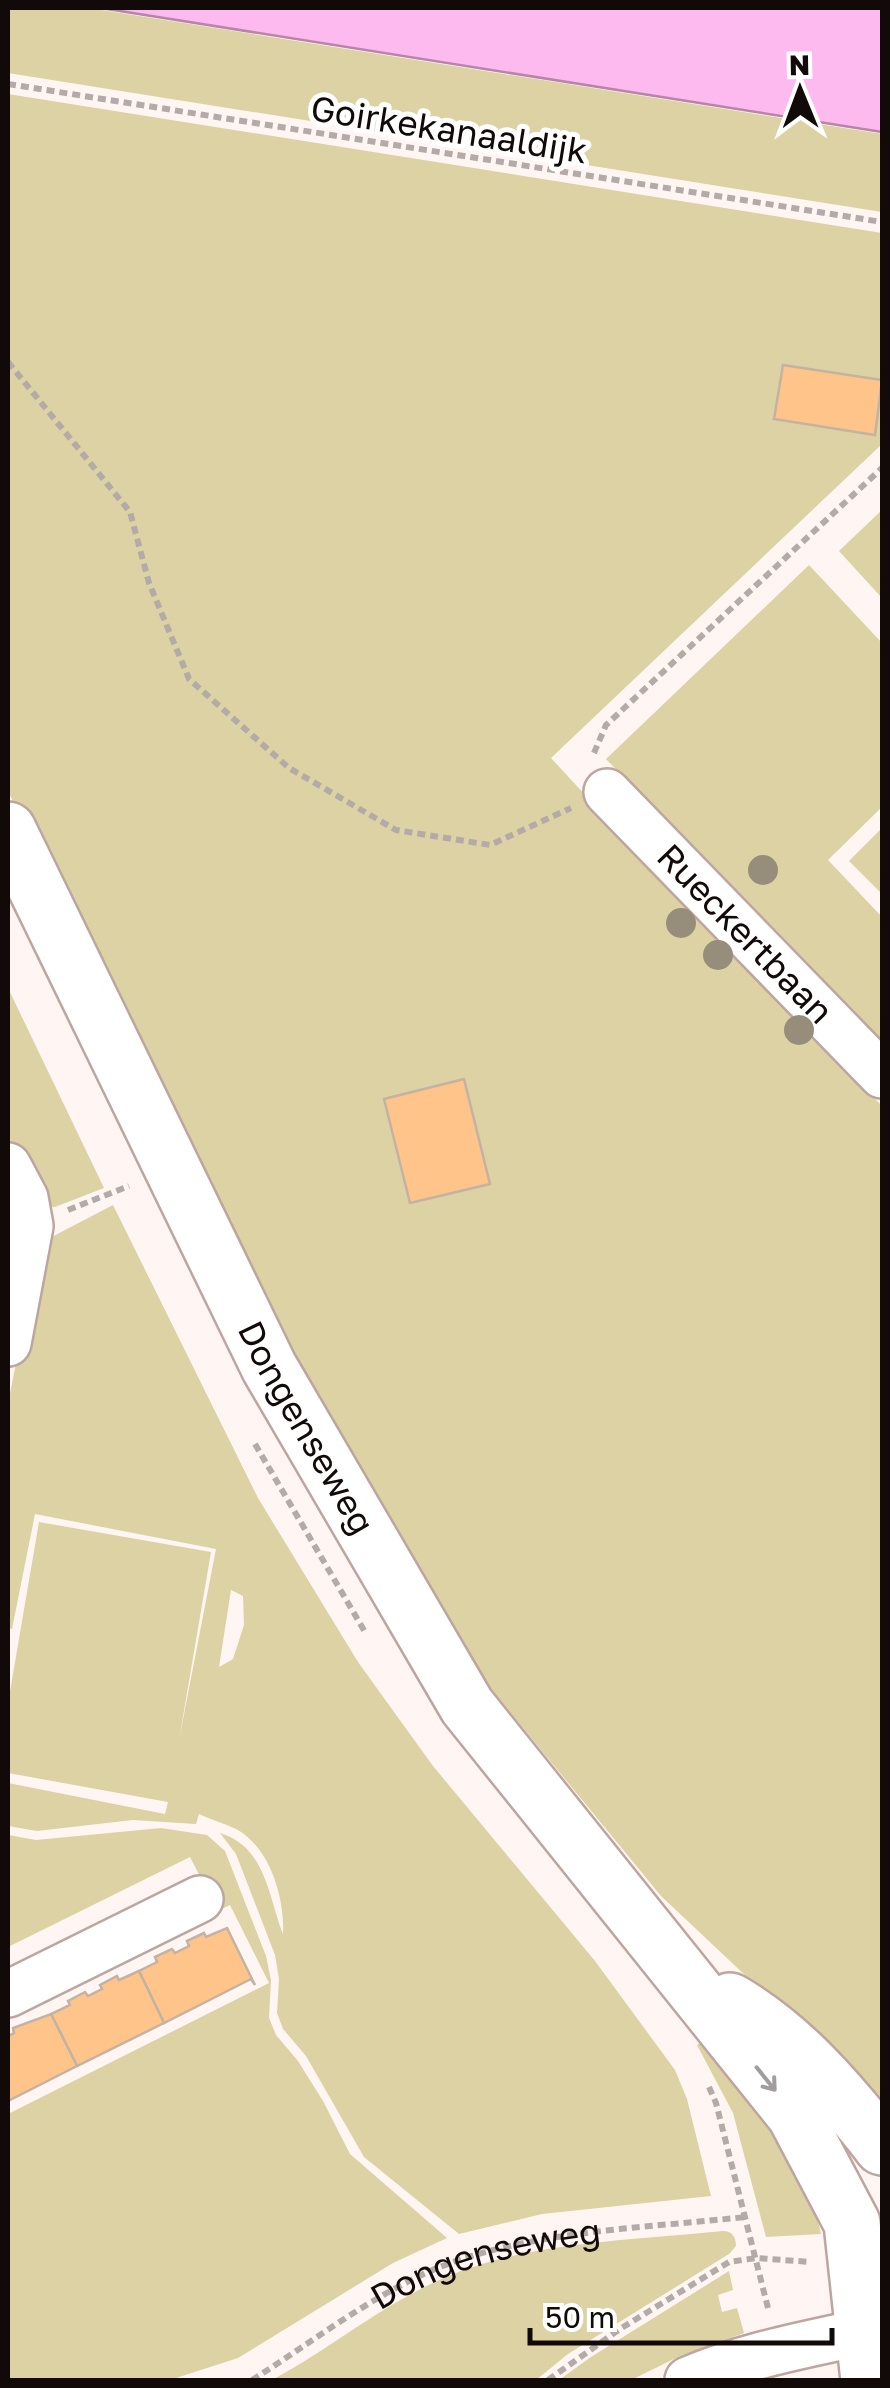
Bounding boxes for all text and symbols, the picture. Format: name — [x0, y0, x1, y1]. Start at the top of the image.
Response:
north arrow — [750, 40, 850, 140]
text: N — [789, 48, 810, 81]
street label: Goirkekanaaldijk — [308, 86, 590, 172]
street label: Rueckertbaan — [649, 835, 842, 1032]
street label: Dongenseweg — [230, 1314, 384, 1541]
one-way arrow — [755, 2065, 776, 2092]
street label: Dongenseweg — [363, 2209, 603, 2318]
scale bar — [530, 2283, 832, 2345]
text: 50 m — [545, 2299, 615, 2335]

